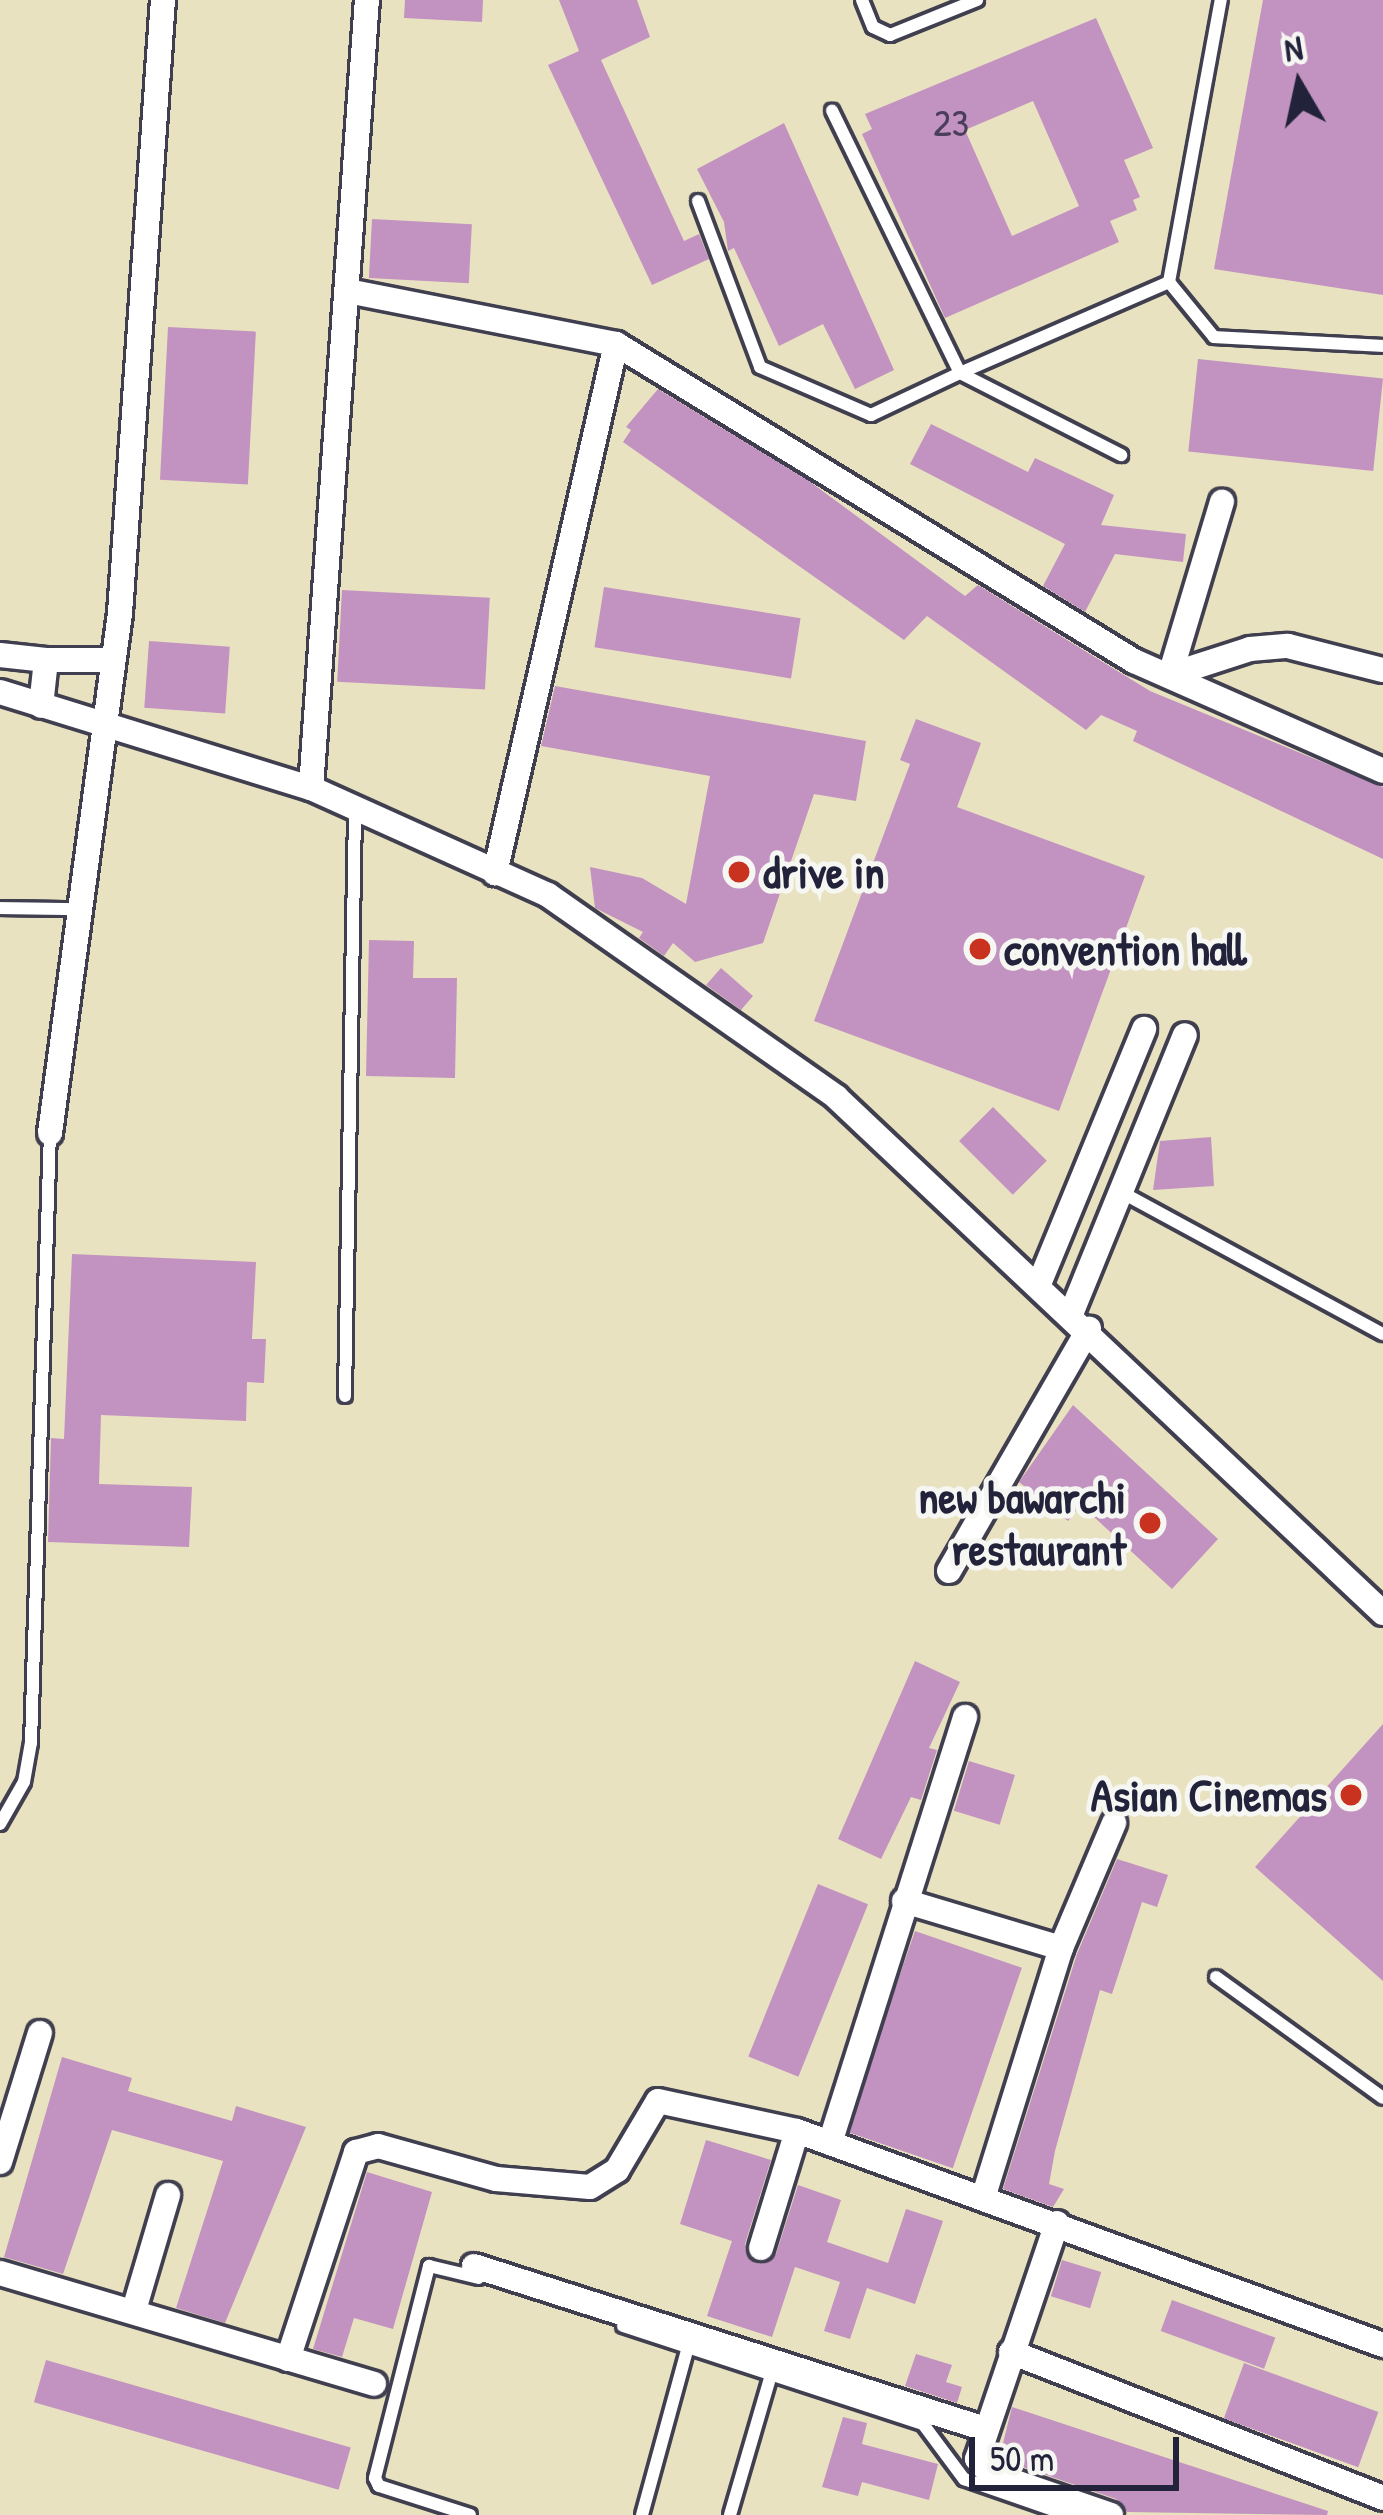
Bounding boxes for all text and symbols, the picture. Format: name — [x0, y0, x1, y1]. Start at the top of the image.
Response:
north arrow — [1239, 24, 1359, 144]
text: N — [1281, 25, 1305, 72]
house number: 23 — [933, 99, 969, 145]
place label: drive in — [763, 845, 885, 899]
marker: drive in — [726, 859, 752, 885]
place label: convention hall — [1004, 922, 1247, 976]
marker: convention hall — [967, 936, 993, 962]
place label: new bawarchi restaurant — [918, 1470, 1126, 1576]
marker: new bawarchi restaurant — [1137, 1510, 1163, 1536]
place label: Asian Cinemas — [1091, 1768, 1327, 1822]
marker: Asian Cinemas — [1338, 1782, 1364, 1808]
scale bar — [975, 2413, 1185, 2487]
text: 50 m — [990, 2433, 1054, 2482]

